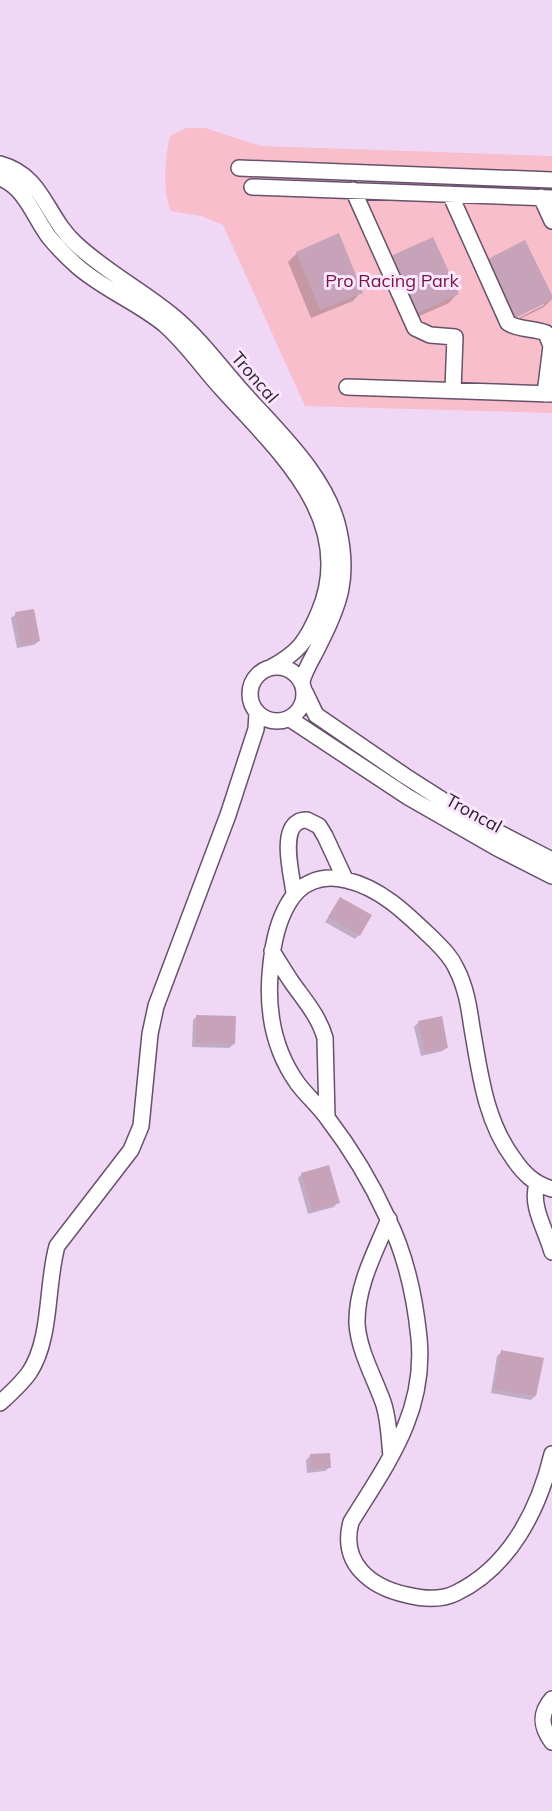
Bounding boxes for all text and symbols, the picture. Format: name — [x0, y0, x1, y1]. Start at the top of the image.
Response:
park label: Pro Racing Park — [325, 269, 459, 292]
street label: Troncal — [226, 347, 284, 407]
street label: Troncal — [442, 788, 506, 838]

